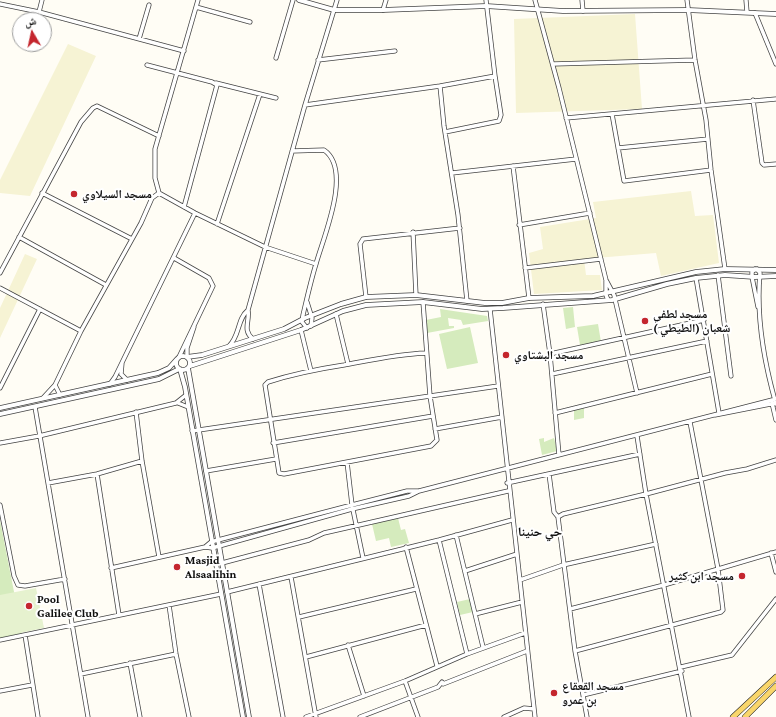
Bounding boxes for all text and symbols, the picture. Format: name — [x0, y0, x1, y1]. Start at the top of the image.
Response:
north arrow — [12, 12, 52, 52]
text: ش — [24, 14, 37, 28]
place label: مسجد السيلاوي — [82, 187, 152, 201]
marker: مسجد السيلاوي — [69, 189, 79, 199]
place label: مسجد لطفي شعبان (الطيطي ) — [653, 307, 730, 335]
marker: مسجد لطفي شعبان (الطيطي ) — [640, 316, 650, 326]
place label: مسجد البشتاوي — [514, 348, 583, 362]
marker: مسجد البشتاوي — [501, 350, 511, 360]
district label: حي حنينا — [518, 524, 562, 540]
place label: Masjid Alsaalihin — [185, 553, 236, 581]
marker: Masjid Alsaalihin — [172, 562, 182, 572]
place label: مسجد ابن كثير — [669, 569, 734, 583]
marker: مسجد ابن كثير — [737, 571, 747, 581]
place label: Pool Galilee Club — [37, 592, 99, 620]
marker: Pool Galilee Club — [24, 601, 34, 611]
place label: مسجد القعقاع بن عمرو — [562, 679, 624, 707]
marker: مسجد القعقاع بن عمرو — [549, 688, 559, 698]

